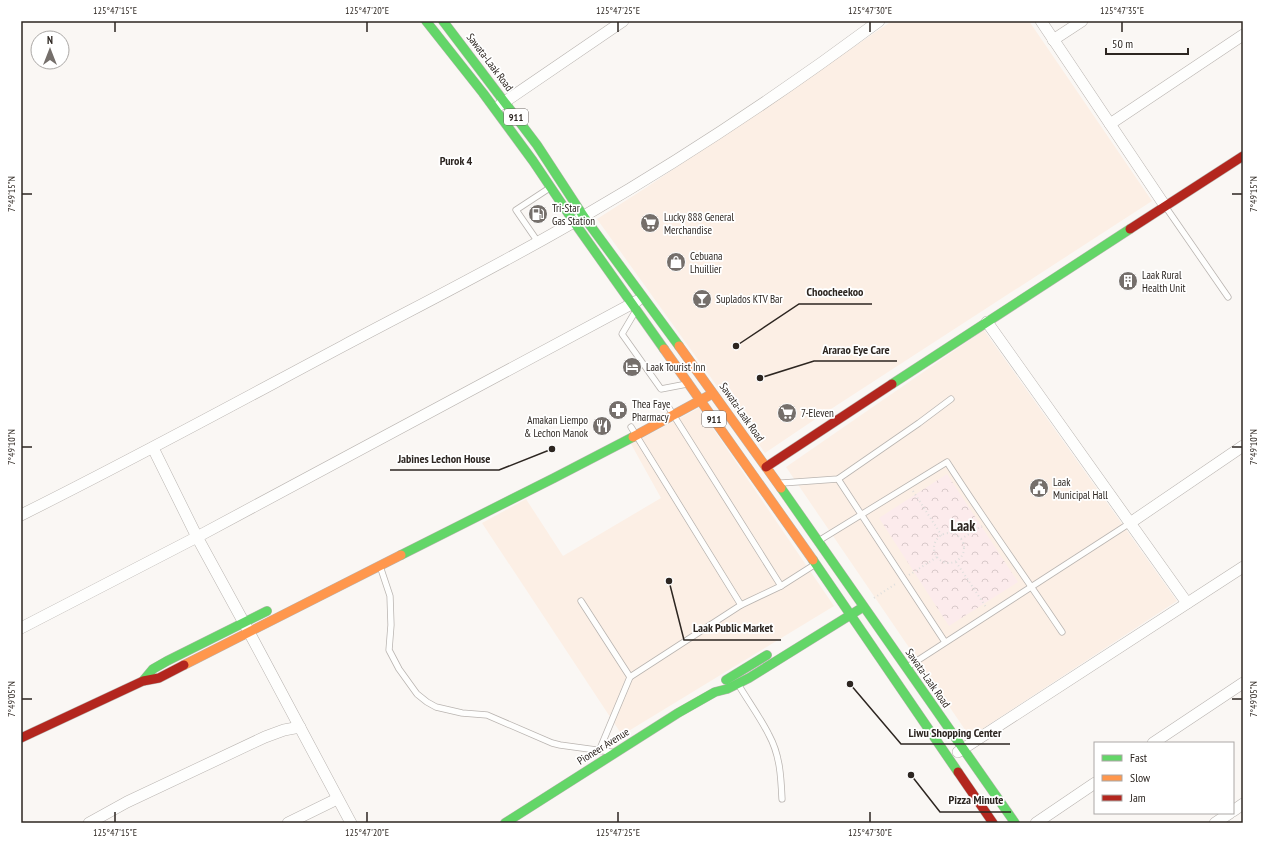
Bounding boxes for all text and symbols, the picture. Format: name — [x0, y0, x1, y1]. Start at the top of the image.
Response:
text: 125°47'15"E — [93, 4, 137, 17]
text: 125°47'20"E — [345, 4, 389, 17]
text: 125°47'25"E — [596, 4, 640, 17]
text: 125°47'30"E — [848, 4, 892, 17]
text: 125°47'35"E — [1100, 4, 1144, 17]
north arrow — [30, 30, 70, 70]
street label: Sawata-Laak Road — [464, 30, 516, 94]
scale bar — [1106, 30, 1188, 56]
text: N — [47, 33, 53, 47]
text: 50 m — [1112, 36, 1133, 51]
road number: 911 — [504, 109, 528, 125]
district label: Purok 4 — [440, 153, 473, 168]
text: 7°49'15"N — [5, 176, 18, 212]
text: 7°49'15"N — [1247, 176, 1260, 212]
place label: Tri-Star Gas Station — [552, 201, 595, 228]
fuel station icon: Tri-Star Gas Station — [527, 203, 549, 225]
place label: Lucky 888 General Merchandise — [664, 210, 734, 237]
supermarket icon: Lucky 888 General Merchandise — [639, 212, 661, 234]
place label: Cebuana Lhuillier — [690, 249, 722, 276]
shop icon: Cebuana Lhuillier — [665, 251, 687, 273]
place label: Laak Rural Health Unit — [1142, 268, 1186, 295]
building icon: Laak Rural Health Unit — [1117, 270, 1139, 292]
callout: Choocheekoo — [799, 280, 872, 304]
text: Choocheekoo — [807, 284, 864, 299]
bar icon: Suplados KTV Bar — [691, 288, 713, 310]
place label: Suplados KTV Bar — [716, 292, 782, 306]
callout: Ararao Eye Care — [814, 337, 897, 361]
text: Ararao Eye Care — [821, 342, 890, 357]
hotel icon: Laak Tourist Inn — [621, 356, 643, 378]
place label: Laak Tourist Inn — [646, 360, 705, 374]
street label: Sawata-Laak Road — [716, 380, 768, 444]
place label: Thea Faye Pharmacy — [632, 397, 671, 424]
pharmacy icon: Thea Faye Pharmacy — [607, 399, 629, 421]
supermarket icon: 7-Eleven — [776, 402, 798, 424]
place label: 7-Eleven — [801, 406, 834, 420]
road number: 911 — [702, 411, 726, 427]
place label: Amakan Liempo & Lechon Manok — [524, 413, 589, 440]
restaurant icon: Amakan Liempo & Lechon Manok — [591, 415, 613, 437]
text: 7°49'10"N — [5, 429, 18, 465]
text: 7°49'10"N — [1247, 429, 1260, 465]
callout: Jabines Lechon House — [390, 446, 499, 470]
text: Jabines Lechon House — [397, 451, 490, 466]
place label: Laak Municipal Hall — [1053, 475, 1108, 502]
public building icon: Laak Municipal Hall — [1028, 477, 1050, 499]
district label: Laak — [951, 516, 976, 535]
callout: Laak Public Market — [684, 616, 781, 640]
text: Laak Public Market — [693, 620, 774, 635]
street label: Sawata-Laak Road — [902, 646, 954, 710]
text: 7°49'05"N — [5, 681, 18, 717]
text: 7°49'05"N — [1247, 681, 1260, 717]
callout: Liwu Shopping Center — [901, 720, 1010, 744]
street label: Pioneer Avenue — [574, 724, 632, 768]
text: Liwu Shopping Center — [908, 725, 1002, 740]
legend — [1094, 742, 1234, 814]
text: Fast — [1130, 750, 1148, 765]
text: Slow — [1130, 770, 1151, 785]
callout: Pizza Minute — [940, 788, 1011, 812]
text: Jam — [1129, 790, 1146, 805]
text: Pizza Minute — [948, 792, 1004, 807]
text: 125°47'15"E — [93, 826, 137, 839]
text: 125°47'20"E — [345, 826, 389, 839]
text: 125°47'25"E — [596, 826, 640, 839]
text: 125°47'30"E — [848, 826, 892, 839]

